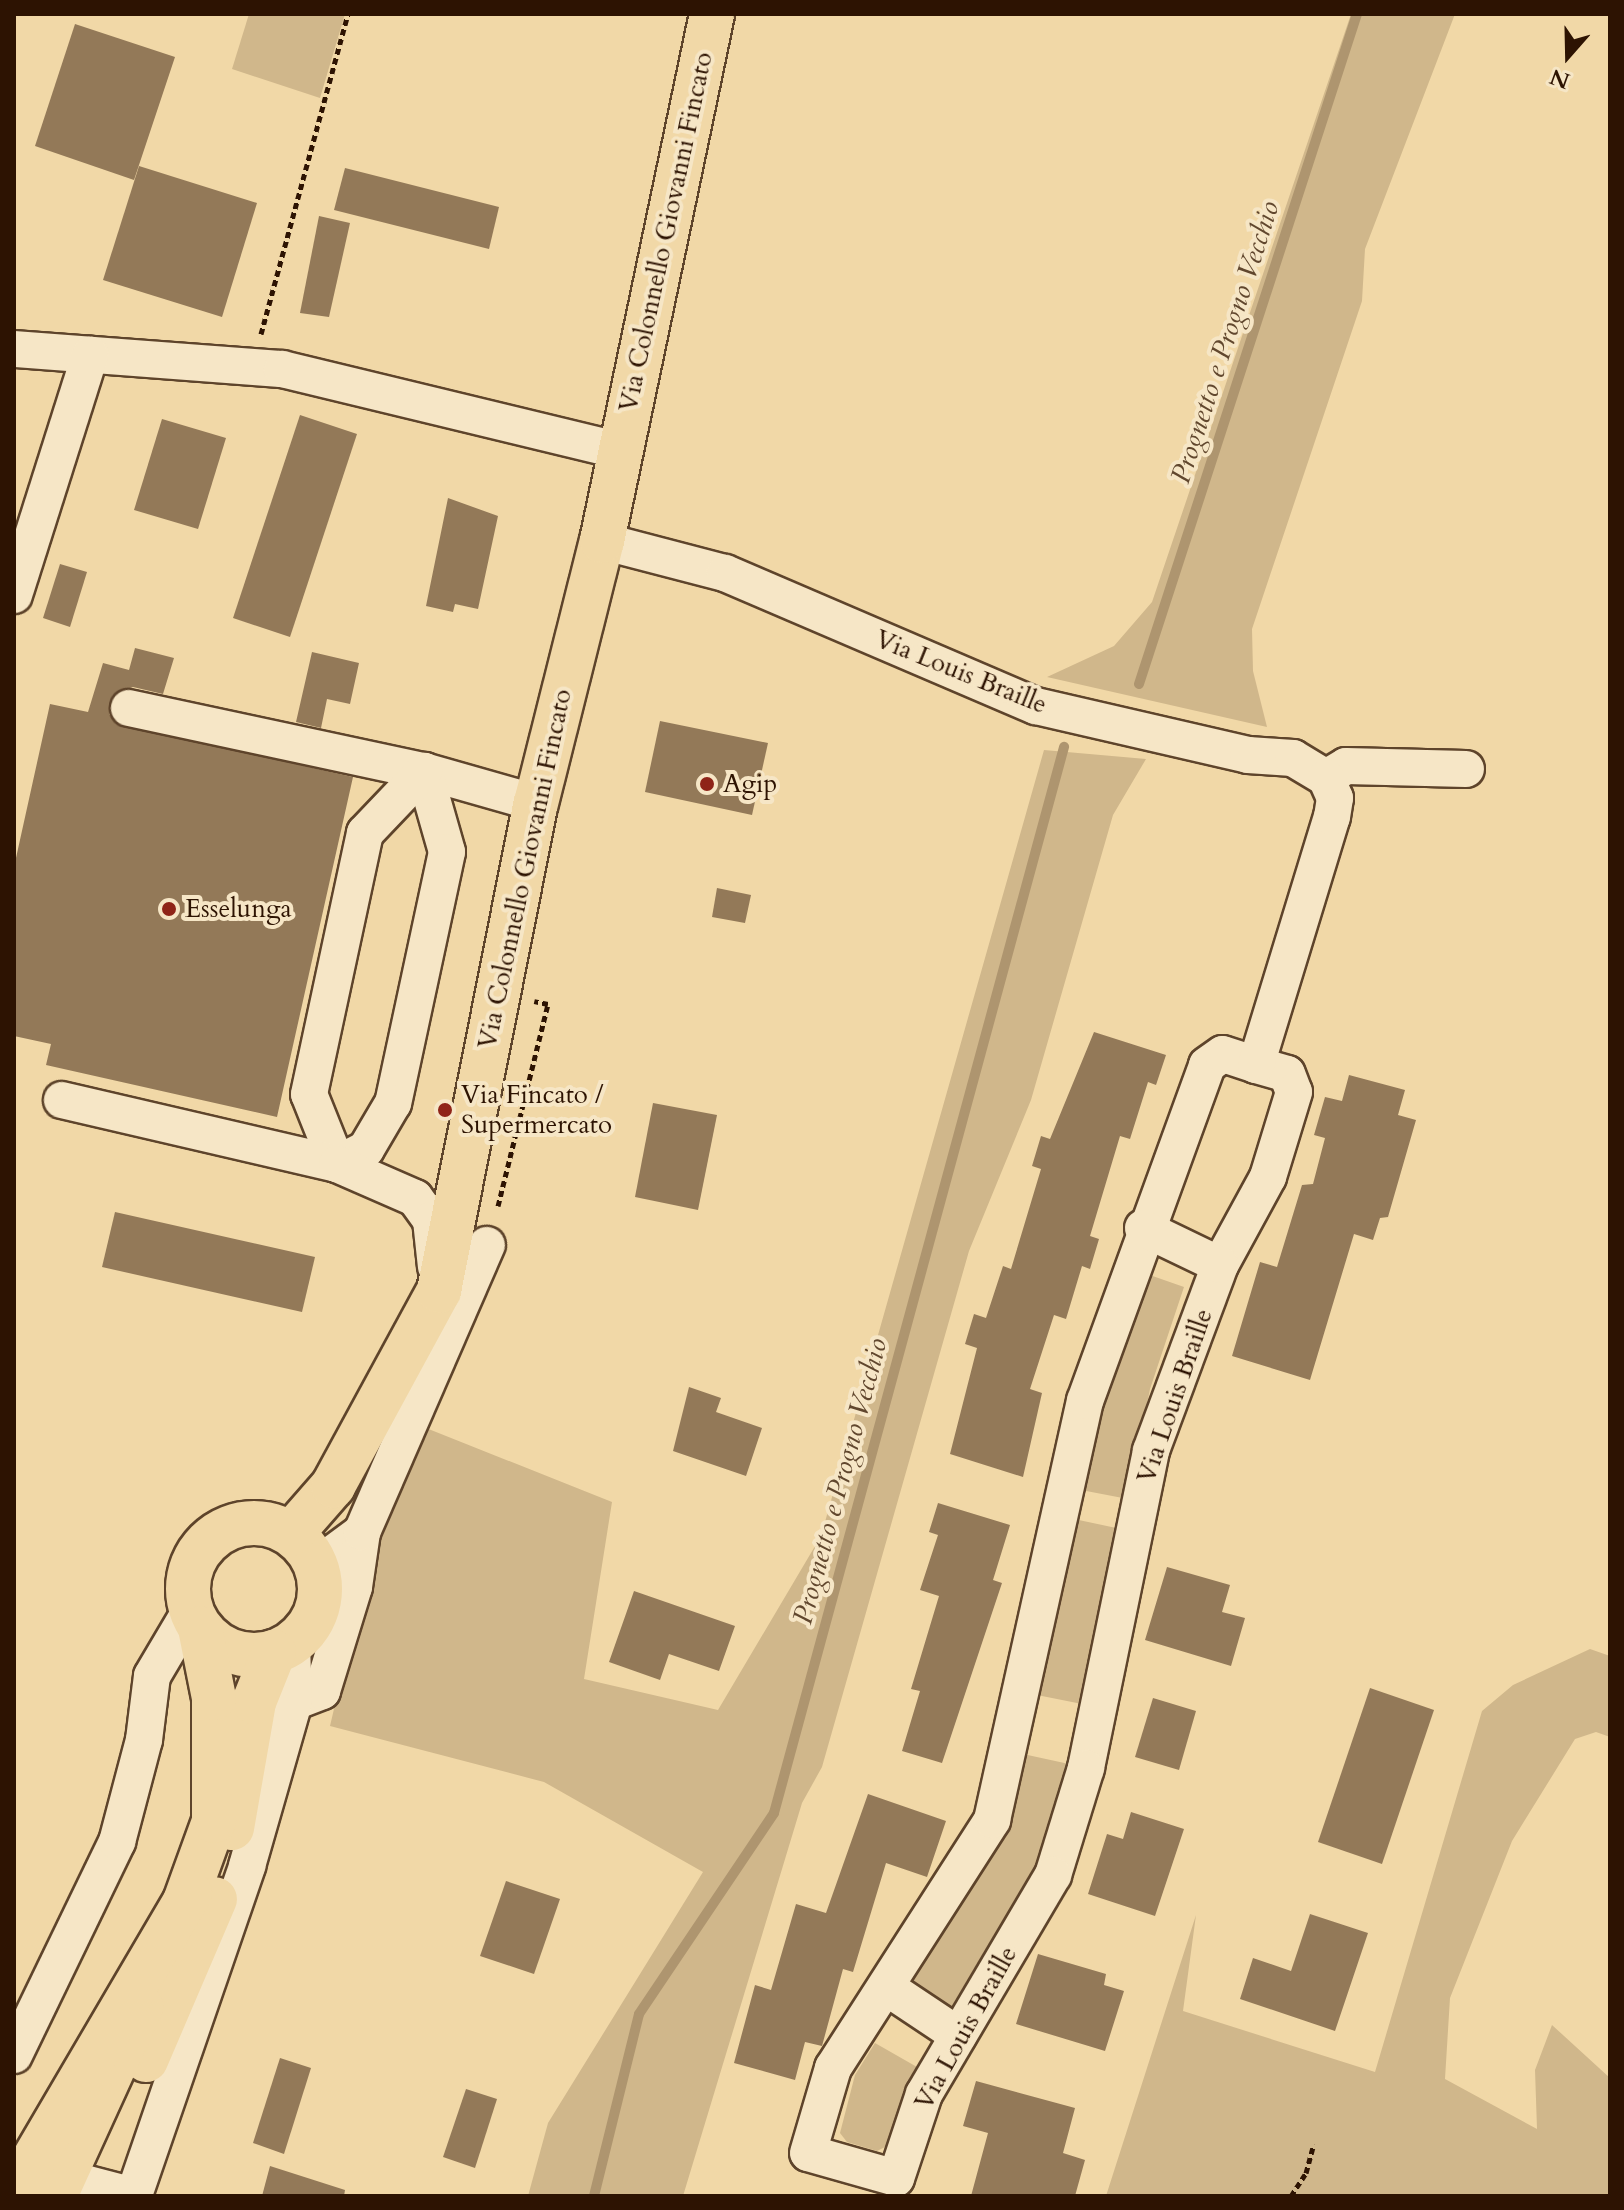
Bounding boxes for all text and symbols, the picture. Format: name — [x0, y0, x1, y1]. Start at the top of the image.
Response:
north arrow — [1528, 16, 1608, 96]
street label: Via Colonnello Giovanni Fincato — [613, 49, 719, 415]
text: N — [1546, 61, 1574, 96]
water label: Prognetto e Progno Vecchio — [1163, 197, 1287, 487]
street label: Via Louis Braille — [871, 623, 1051, 721]
street label: Via Colonnello Giovanni Fincato — [472, 686, 578, 1052]
place label: Agip — [723, 768, 777, 800]
marker: Agip — [698, 775, 716, 793]
place label: Esselunga — [185, 893, 292, 925]
marker: Esselunga — [160, 900, 178, 918]
place label: Via Fincato / Supermercato — [461, 1079, 612, 1140]
marker: Via Fincato / Supermercato — [436, 1101, 454, 1119]
street label: Via Louis Braille — [1131, 1305, 1219, 1487]
water label: Prognetto e Progno Vecchio — [786, 1334, 894, 1628]
street label: Via Louis Braille — [908, 1941, 1024, 2115]

